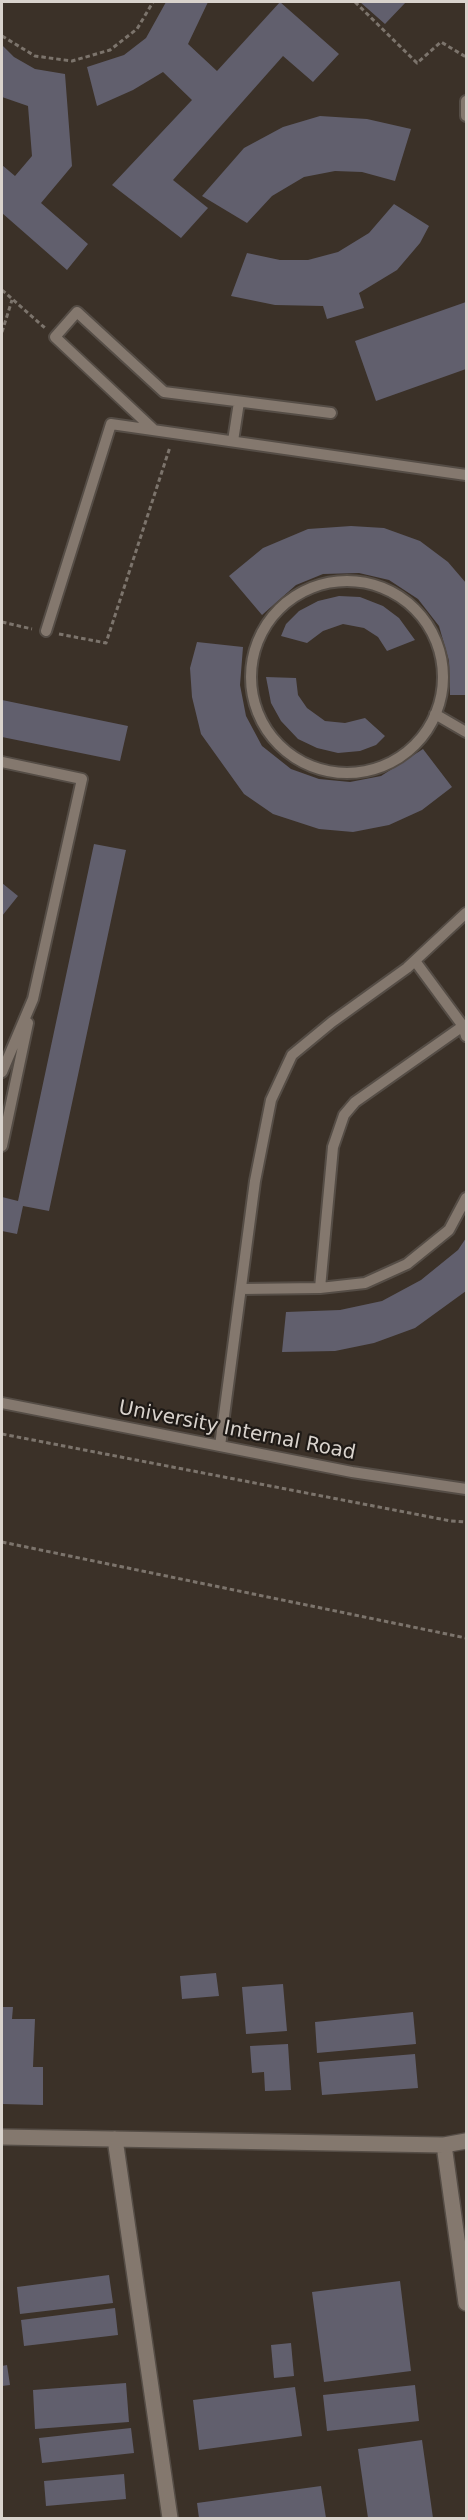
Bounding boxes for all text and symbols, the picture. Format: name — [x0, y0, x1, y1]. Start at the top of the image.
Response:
street label: University Internal Road — [116, 1396, 358, 1466]

